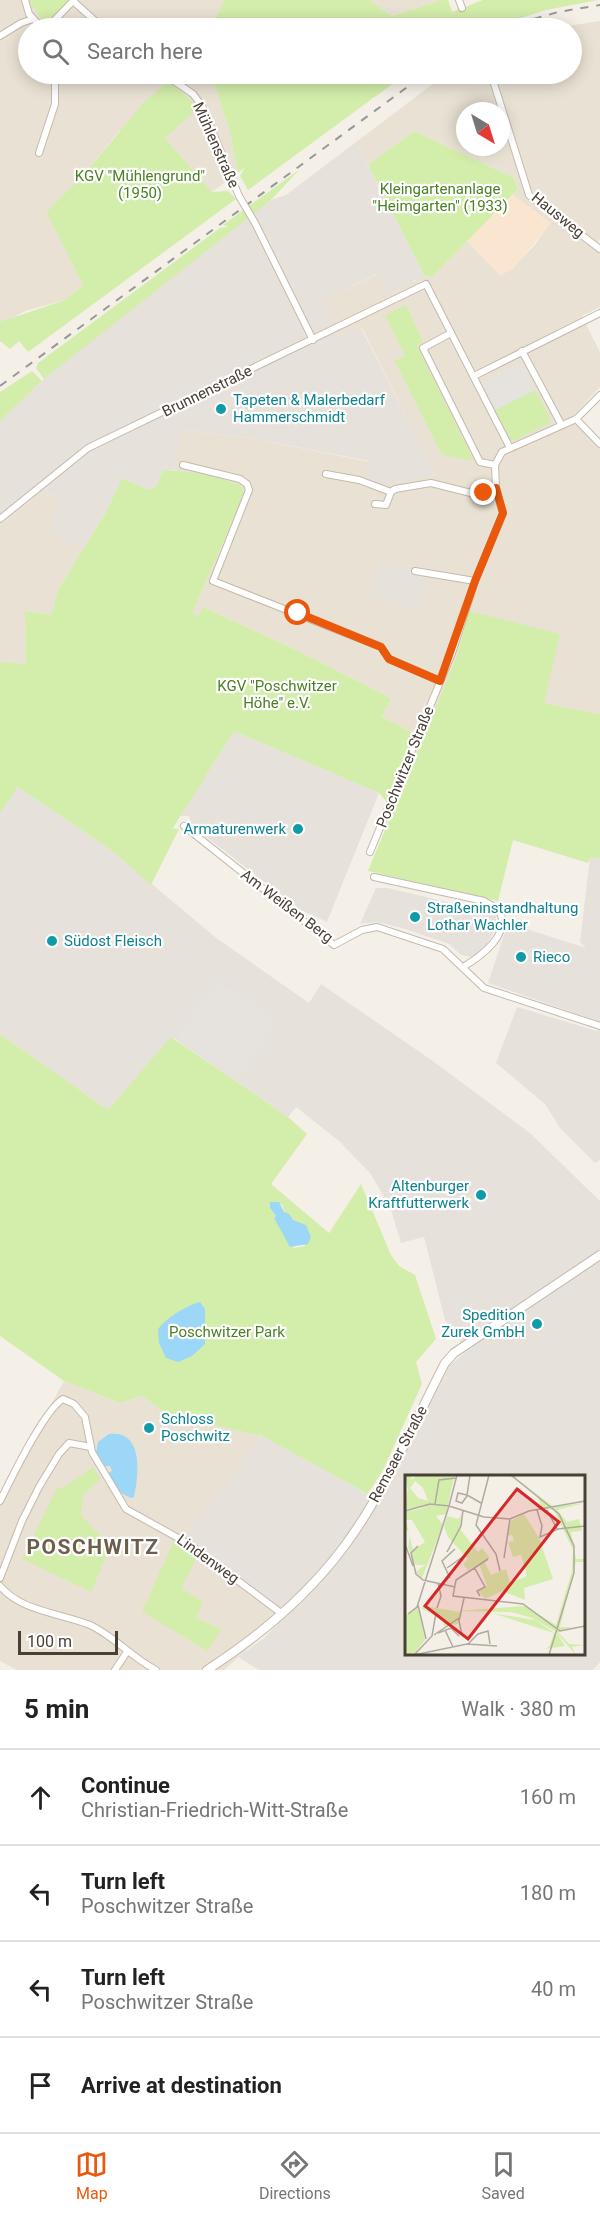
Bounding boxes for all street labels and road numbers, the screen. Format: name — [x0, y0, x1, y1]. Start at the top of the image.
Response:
street label: Mühlenstraße — [189, 99, 243, 191]
street label: Hausweg — [528, 188, 588, 242]
street label: Brunnenstraße — [159, 361, 255, 421]
street label: Poschwitzer Straße — [372, 704, 438, 830]
street label: Am Weißen Berg — [237, 865, 337, 947]
street label: Remsaer Straße — [365, 1403, 431, 1505]
street label: Lindenweg — [173, 1530, 243, 1588]

